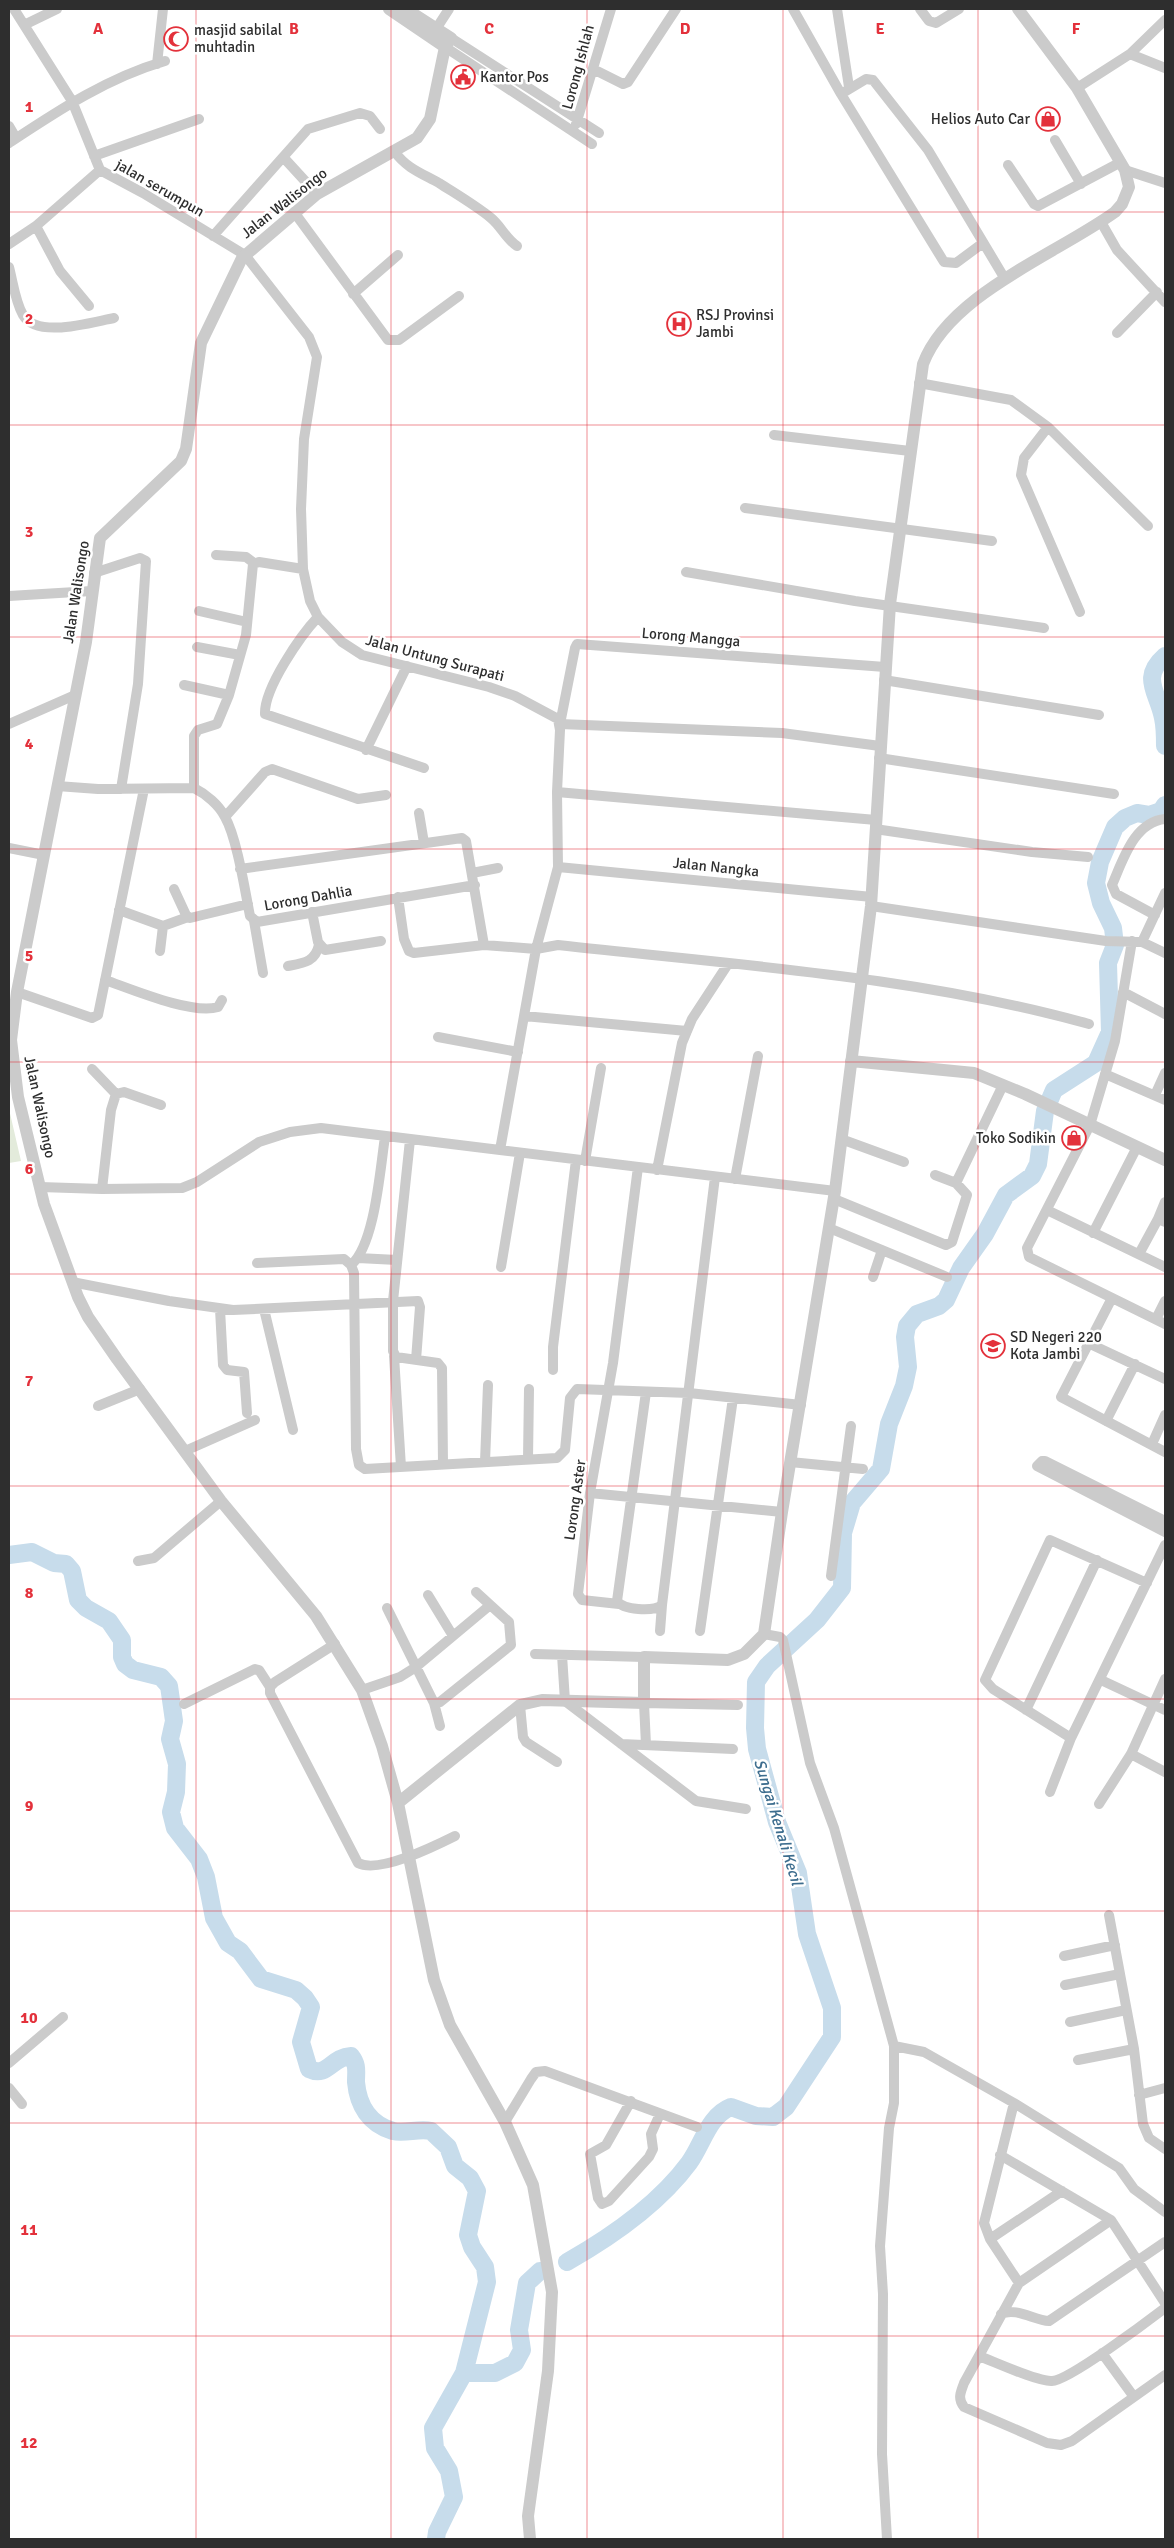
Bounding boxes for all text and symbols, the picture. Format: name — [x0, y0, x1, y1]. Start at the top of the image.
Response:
text: A — [93, 19, 104, 39]
text: B — [289, 19, 299, 39]
text: C — [484, 19, 494, 39]
text: D — [680, 19, 691, 39]
text: E — [875, 19, 885, 39]
text: F — [1072, 19, 1081, 39]
place label: masjid sabilal muhtadin — [194, 21, 282, 56]
street label: Lorong Ishlah — [558, 23, 598, 111]
mosque icon: masjid sabilal muhtadin — [163, 26, 189, 52]
public building icon: Kantor Pos — [450, 64, 476, 90]
place label: Kantor Pos — [480, 68, 549, 86]
text: 1 — [25, 97, 34, 117]
shop icon: Helios Auto Car — [1035, 106, 1061, 132]
place label: Helios Auto Car — [931, 110, 1030, 128]
street label: jalan serumpun — [112, 155, 208, 221]
street label: Jalan Walisongo — [238, 164, 331, 242]
place label: RSJ Provinsi Jambi — [696, 306, 774, 341]
text: 2 — [25, 309, 33, 329]
hospital icon: RSJ Provinsi Jambi — [666, 311, 692, 337]
text: 3 — [25, 522, 33, 542]
street label: Jalan Walisongo — [59, 539, 93, 645]
street label: Lorong Mangga — [641, 624, 741, 650]
street label: Jalan Untung Surapati — [364, 631, 506, 685]
text: 4 — [25, 734, 34, 754]
street label: Jalan Nangka — [672, 854, 760, 880]
street label: Lorong Dahlia — [263, 881, 353, 915]
text: 5 — [25, 946, 33, 966]
street label: Jalan Walisongo — [20, 1054, 60, 1160]
shop icon: Toko Sodikin — [1061, 1125, 1087, 1151]
place label: Toko Sodikin — [976, 1129, 1056, 1147]
text: 6 — [25, 1159, 34, 1179]
place label: SD Negeri 220 Kota Jambi — [1010, 1328, 1102, 1363]
school or university icon: SD Negeri 220 Kota Jambi — [980, 1333, 1006, 1359]
text: 7 — [25, 1371, 34, 1391]
street label: Lorong Aster — [560, 1458, 590, 1542]
text: 8 — [25, 1583, 34, 1603]
water label: Sungai Kenali Kecil — [749, 1757, 807, 1889]
text: 9 — [25, 1796, 34, 1816]
text: 10 — [20, 2008, 38, 2028]
text: 11 — [20, 2220, 38, 2240]
text: 12 — [20, 2433, 38, 2453]

